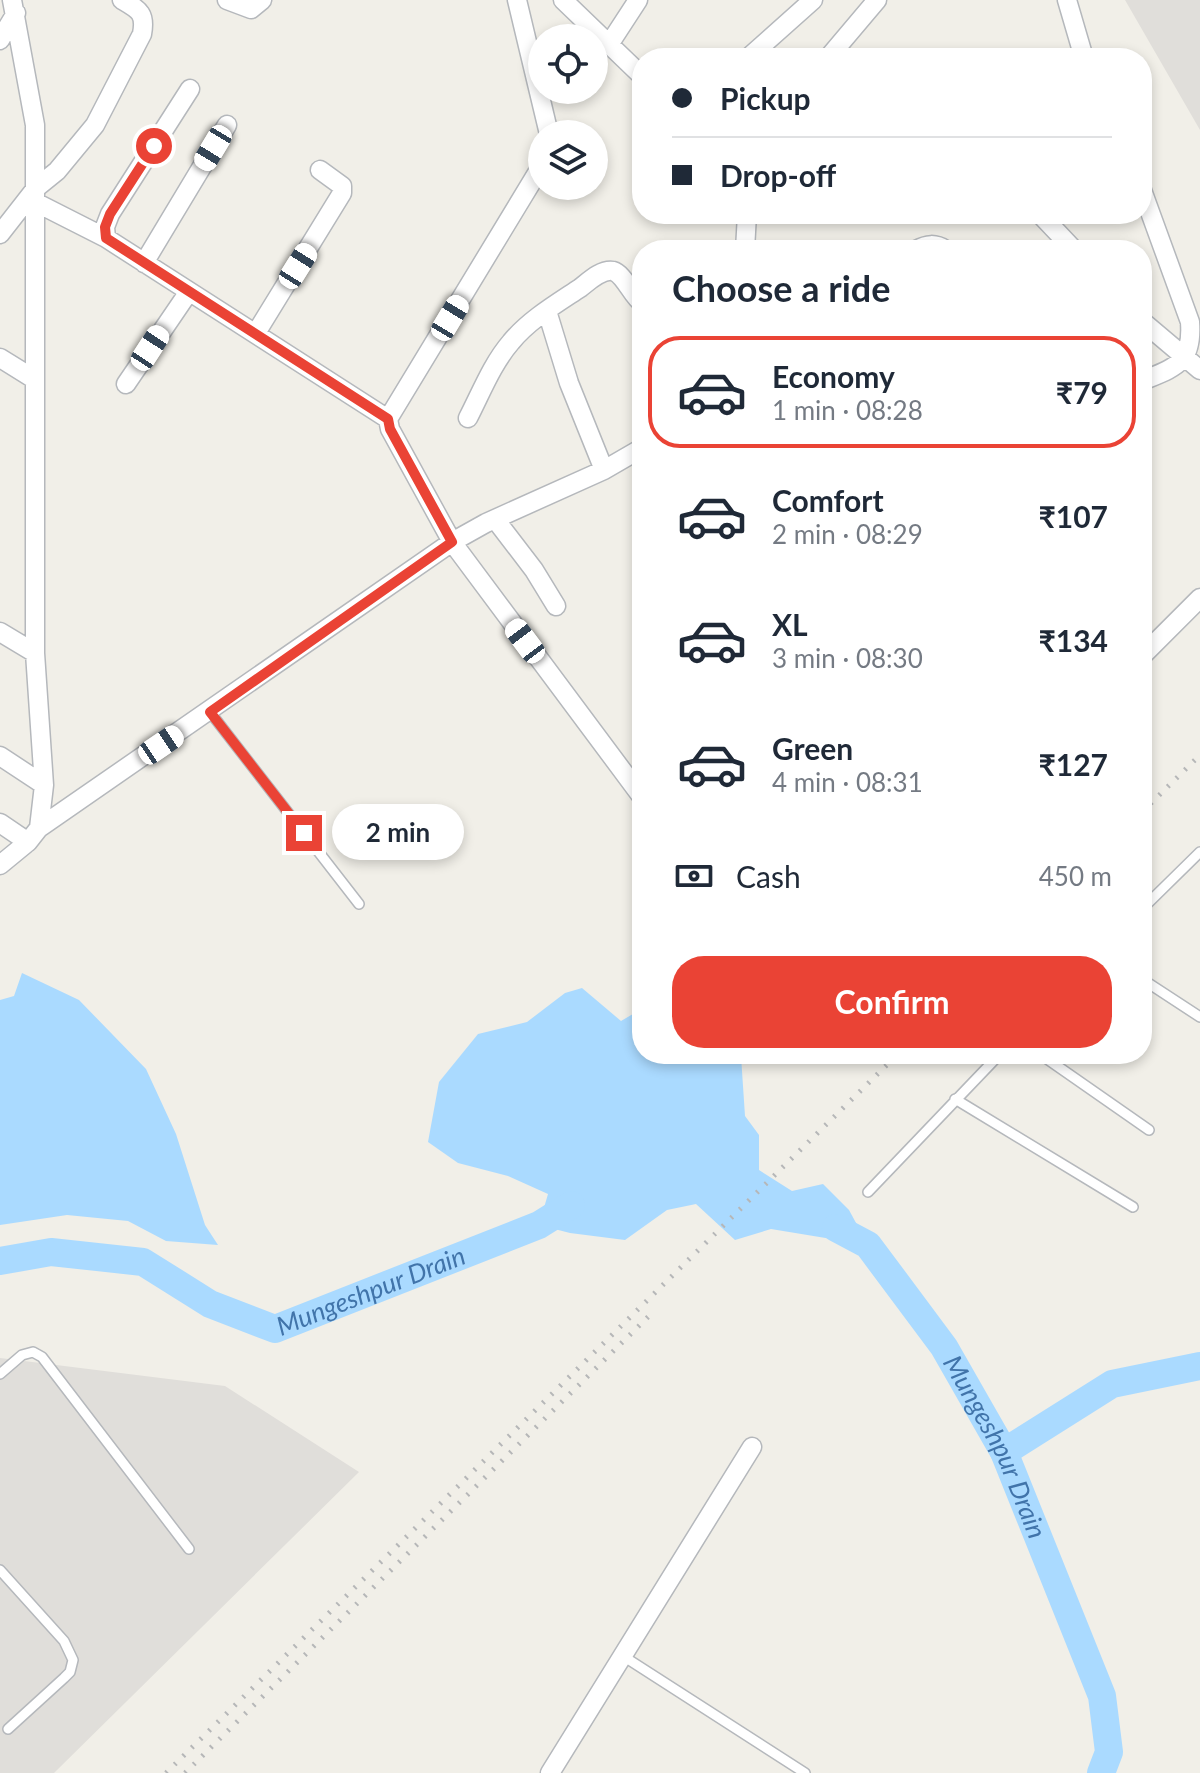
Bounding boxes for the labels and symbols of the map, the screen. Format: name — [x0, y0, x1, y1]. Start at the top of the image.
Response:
car — [190, 121, 236, 175]
route start — [136, 128, 172, 164]
car — [275, 239, 321, 293]
car — [427, 291, 473, 345]
car — [127, 321, 173, 375]
car — [501, 615, 549, 667]
car — [134, 722, 188, 768]
callout: 2 min — [332, 805, 464, 861]
route end — [286, 815, 322, 851]
water label: Mungeshpur Drain — [271, 1239, 469, 1342]
water label: Mungeshpur Drain — [937, 1349, 1054, 1543]

